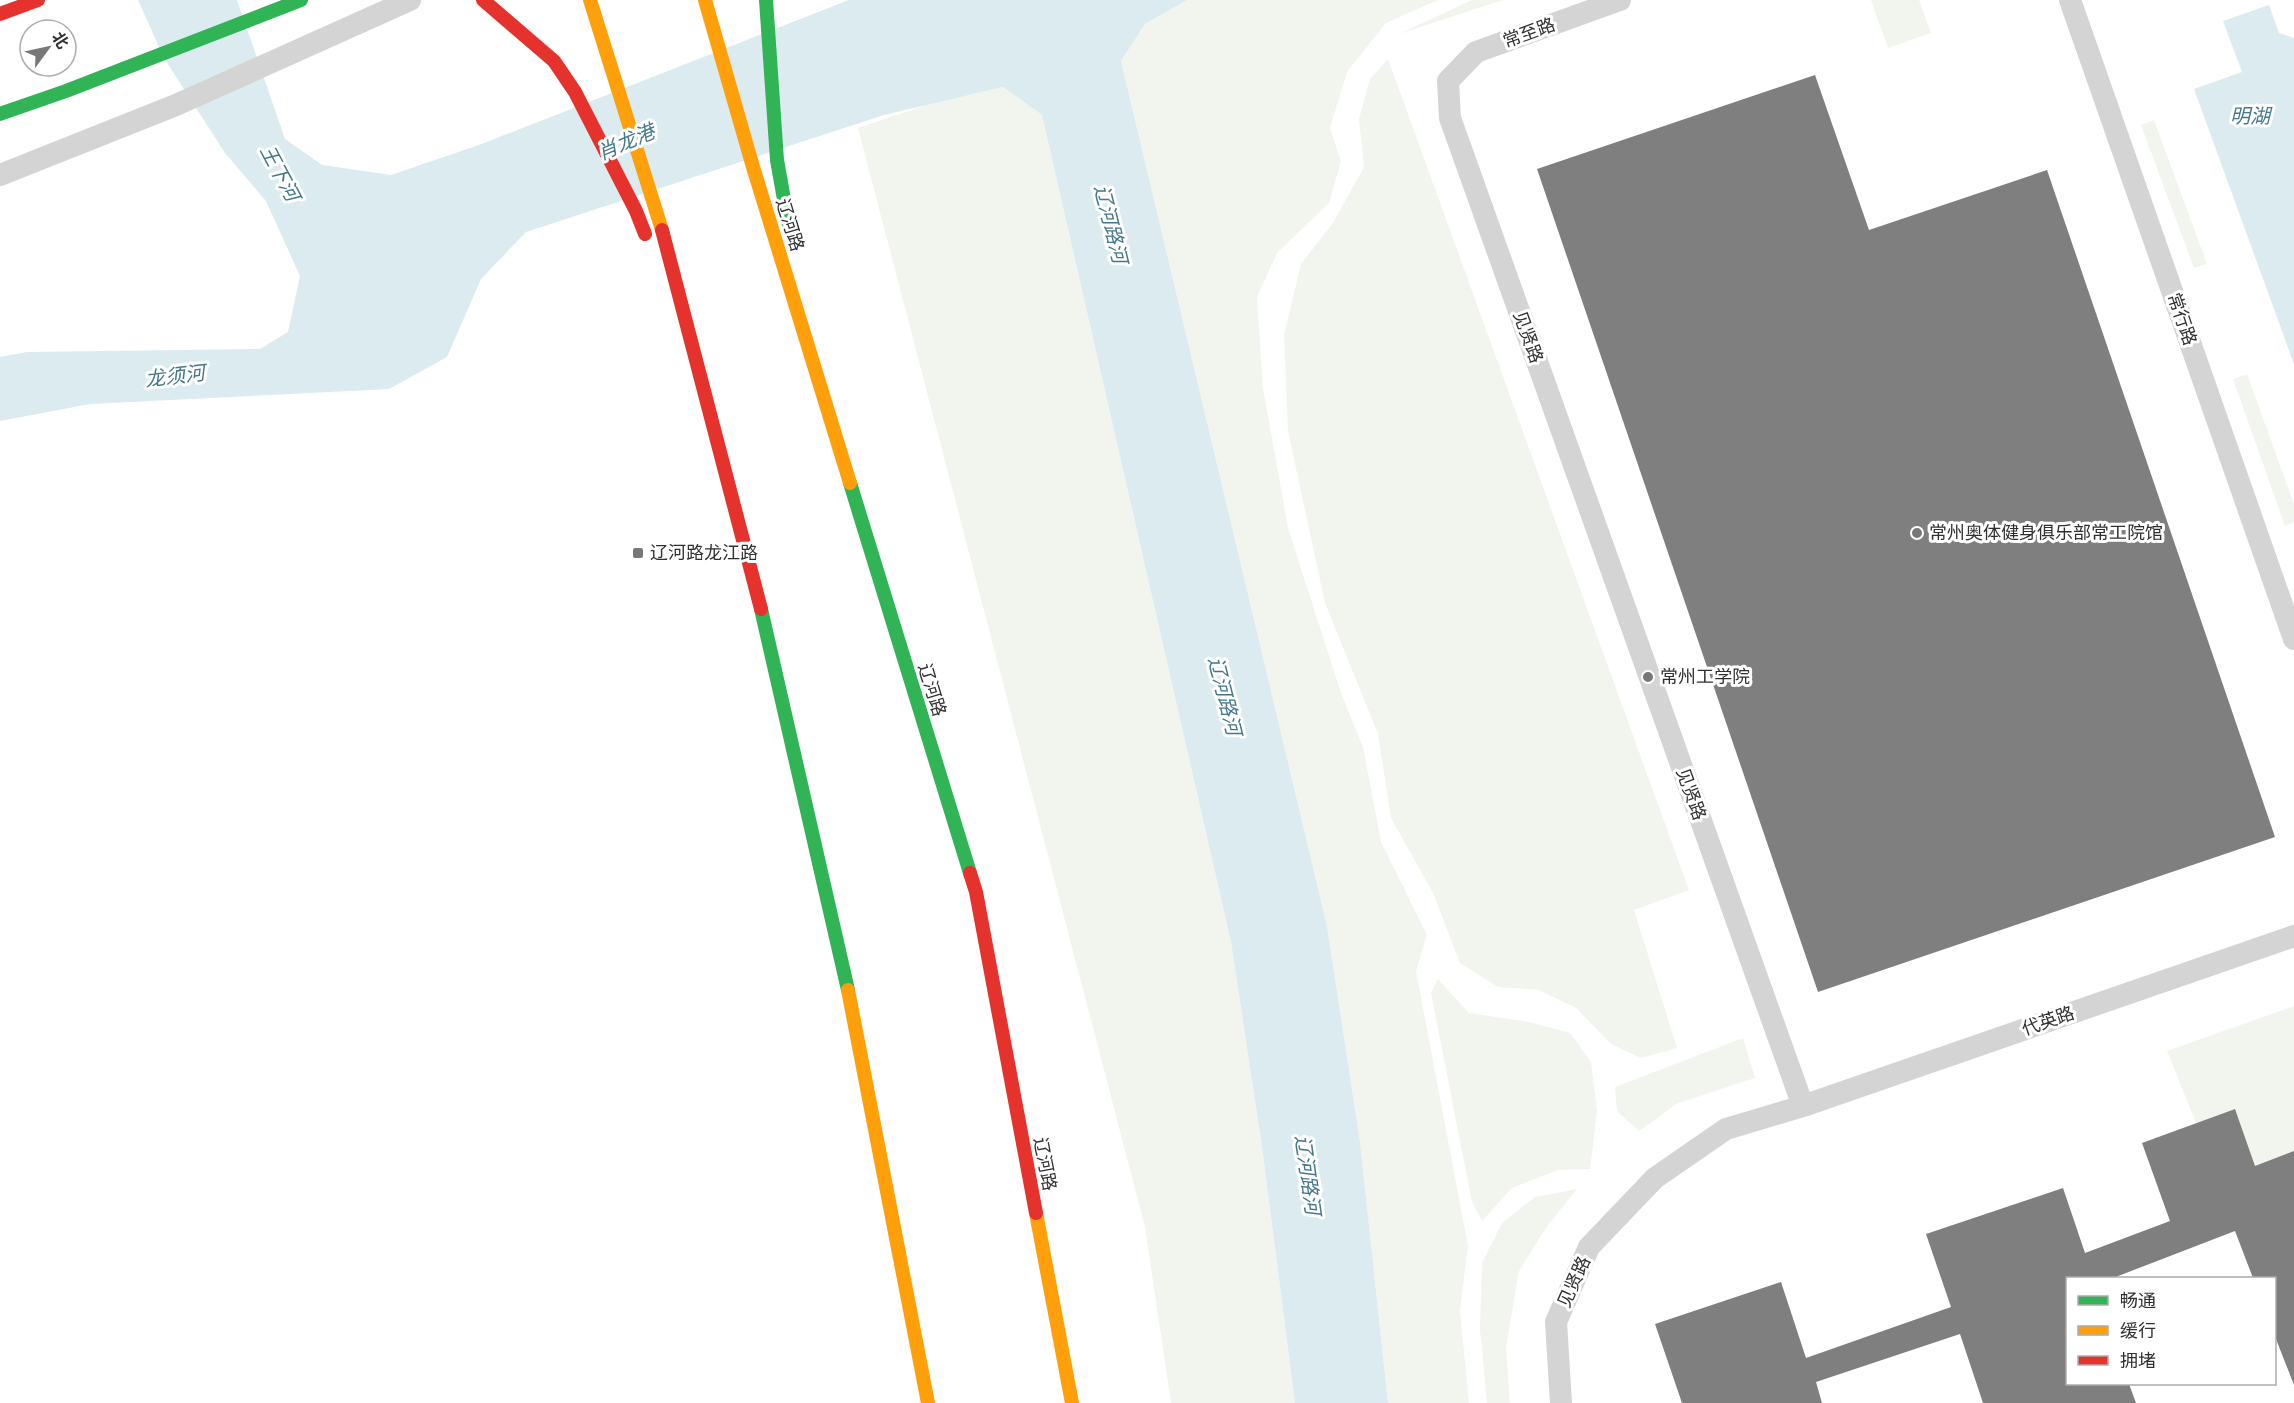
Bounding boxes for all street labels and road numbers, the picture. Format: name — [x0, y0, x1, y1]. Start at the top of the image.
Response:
street label: 常至路 — [1500, 12, 1558, 52]
street label: 辽河路 — [773, 196, 809, 254]
street label: 常行路 — [2164, 290, 2202, 348]
street label: 见贤路 — [1509, 308, 1549, 366]
street label: 辽河路 — [915, 661, 951, 719]
street label: 见贤路 — [1672, 765, 1712, 823]
street label: 代英路 — [2019, 1001, 2077, 1039]
street label: 辽河路 — [1030, 1135, 1062, 1192]
street label: 见贤路 — [1552, 1252, 1594, 1311]

